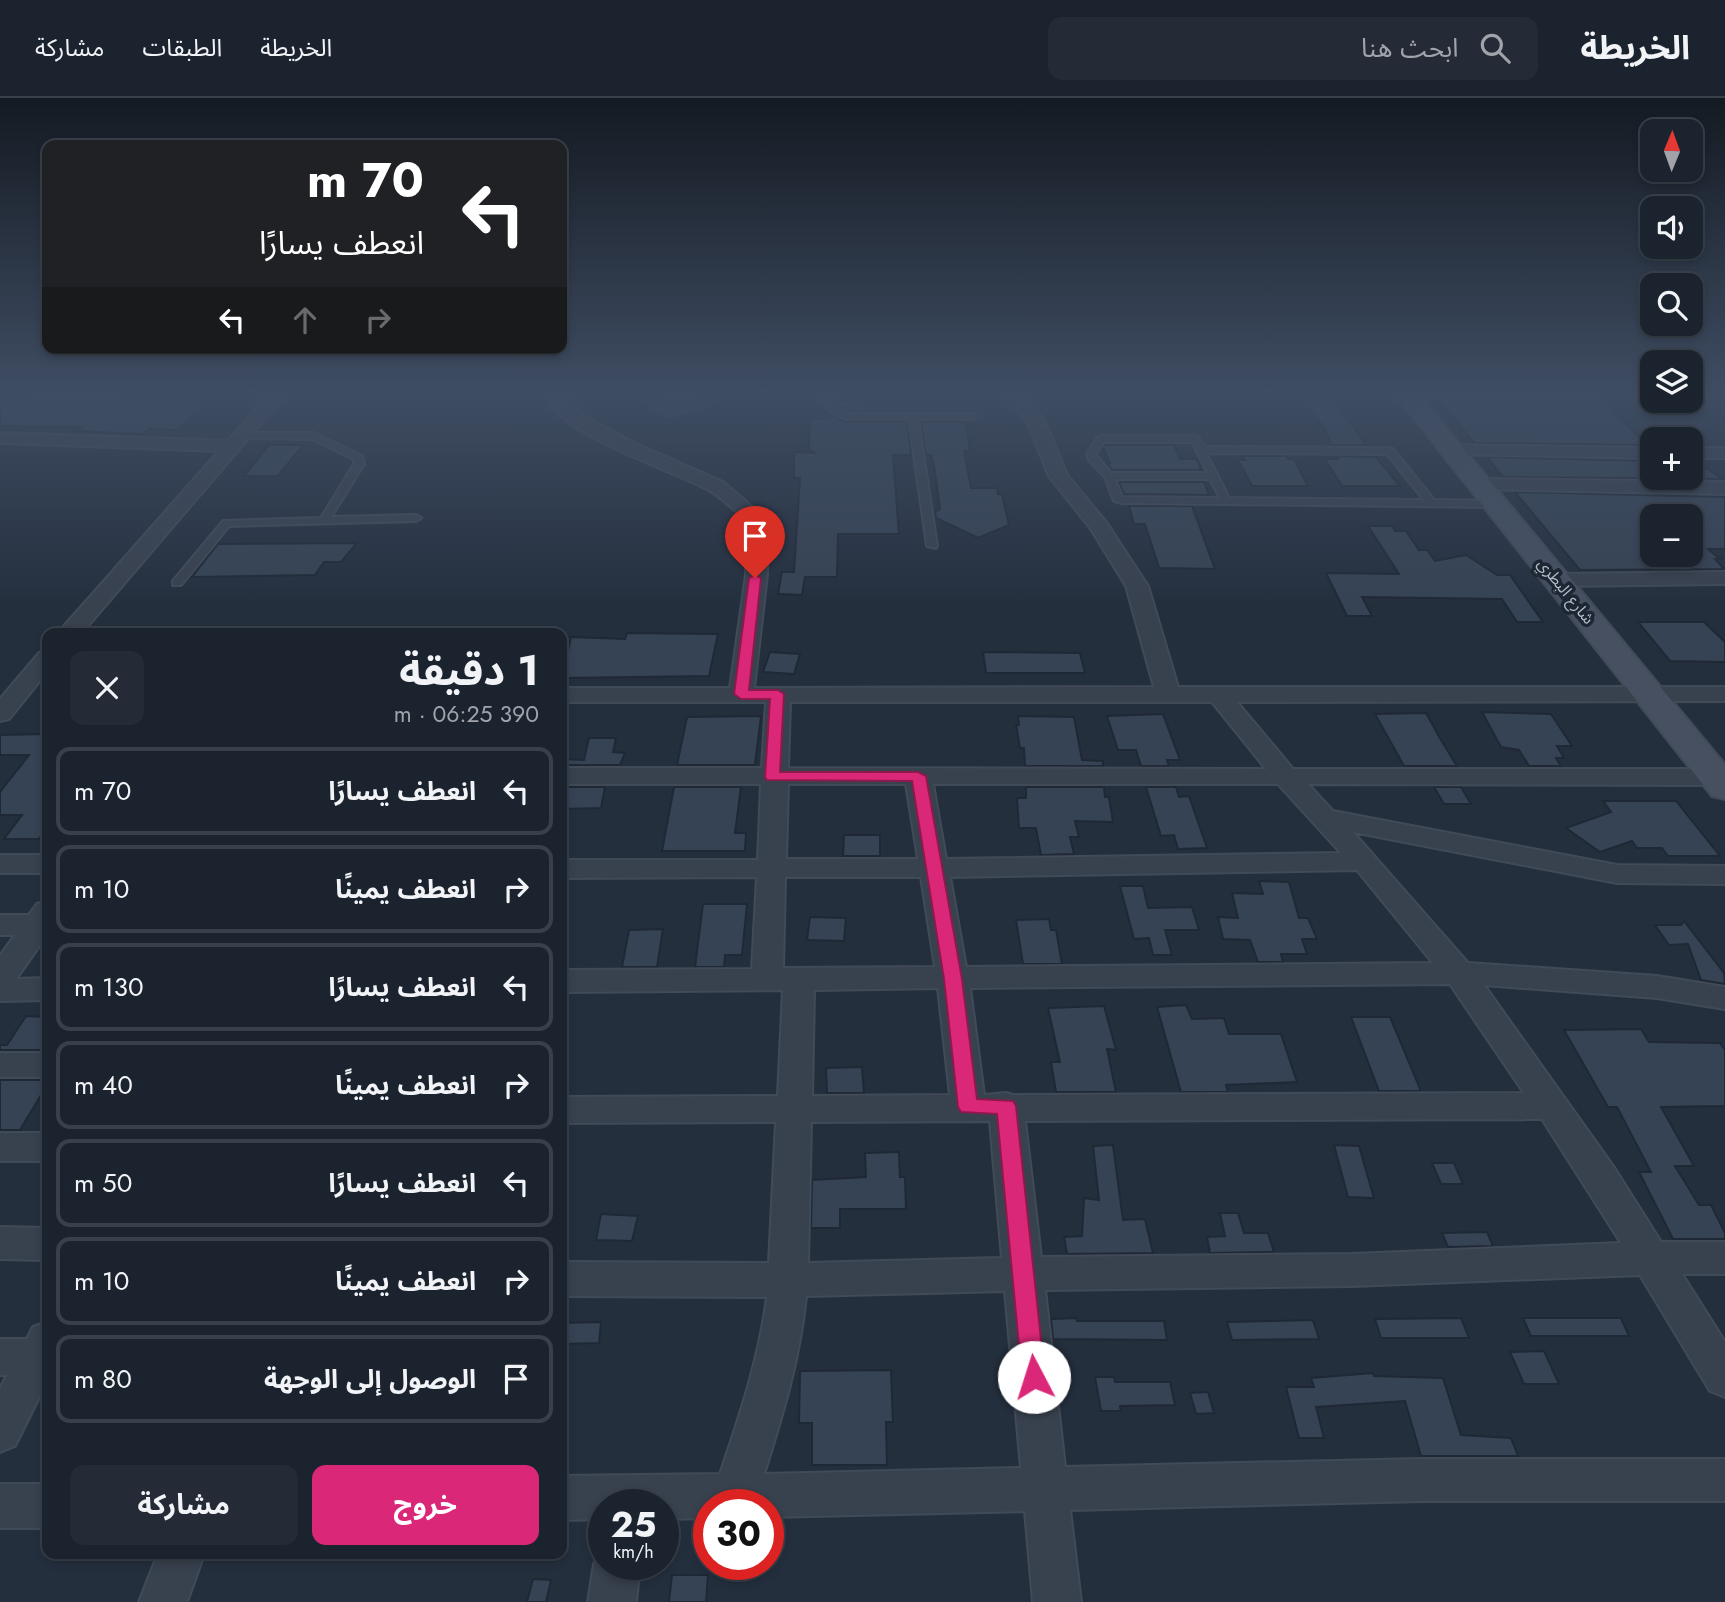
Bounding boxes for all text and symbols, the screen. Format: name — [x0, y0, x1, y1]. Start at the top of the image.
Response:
search box — [1048, 17, 1538, 80]
text: الخريطة — [1580, 24, 1690, 71]
text: ابحث هنا — [1361, 29, 1458, 67]
icon: search — [1476, 29, 1514, 67]
text: مشاركة — [35, 30, 104, 65]
text: الطبقات — [142, 30, 222, 65]
text: الخريطة — [260, 30, 332, 65]
north arrow — [1640, 119, 1703, 182]
map controls — [1640, 119, 1703, 567]
text: 70 m — [307, 145, 424, 215]
icon: left — [448, 168, 539, 259]
button: sound — [1640, 196, 1703, 259]
text: انعطف يسارًا — [259, 220, 424, 266]
button: search — [1640, 273, 1703, 336]
icon: left — [213, 301, 251, 339]
icon: ahead — [286, 301, 324, 339]
icon: right — [359, 301, 397, 339]
button: layers — [1640, 350, 1703, 413]
button: + — [1640, 427, 1703, 490]
button: − — [1640, 504, 1703, 567]
pin — [725, 506, 785, 578]
icon: arrive — [736, 517, 774, 555]
street label: شارع البطري — [1531, 553, 1600, 630]
text: 1 دقيقة — [399, 640, 539, 701]
button: close — [70, 651, 144, 725]
text: 390 m · 06:25 — [394, 697, 539, 731]
text: 70 m — [74, 772, 131, 810]
text: انعطف يسارًا — [329, 772, 476, 810]
icon: left — [497, 772, 535, 810]
text: 10 m — [74, 870, 129, 908]
text: انعطف يمينًا — [335, 870, 476, 908]
icon: right — [497, 870, 535, 908]
text: 130 m — [74, 968, 144, 1006]
text: انعطف يسارًا — [329, 968, 476, 1006]
icon: left — [497, 968, 535, 1006]
text: 40 m — [74, 1066, 133, 1104]
text: انعطف يمينًا — [335, 1066, 476, 1104]
icon: right — [497, 1066, 535, 1104]
text: 50 m — [74, 1164, 132, 1202]
text: انعطف يسارًا — [329, 1164, 476, 1202]
icon: left — [497, 1164, 535, 1202]
text: 10 m — [74, 1262, 129, 1300]
text: انعطف يمينًا — [335, 1262, 476, 1300]
icon: right — [497, 1262, 535, 1300]
position arrow — [997, 1340, 1071, 1414]
text: 80 m — [74, 1360, 132, 1398]
text: الوصول إلى الوجهة — [264, 1360, 476, 1398]
icon: arrive — [497, 1360, 535, 1398]
button: مشاركة — [70, 1465, 298, 1545]
button: خروج — [312, 1465, 539, 1545]
speed limit sign: 30 — [693, 1489, 784, 1580]
text: 25 — [611, 1500, 656, 1550]
text: km/h — [613, 1539, 654, 1565]

